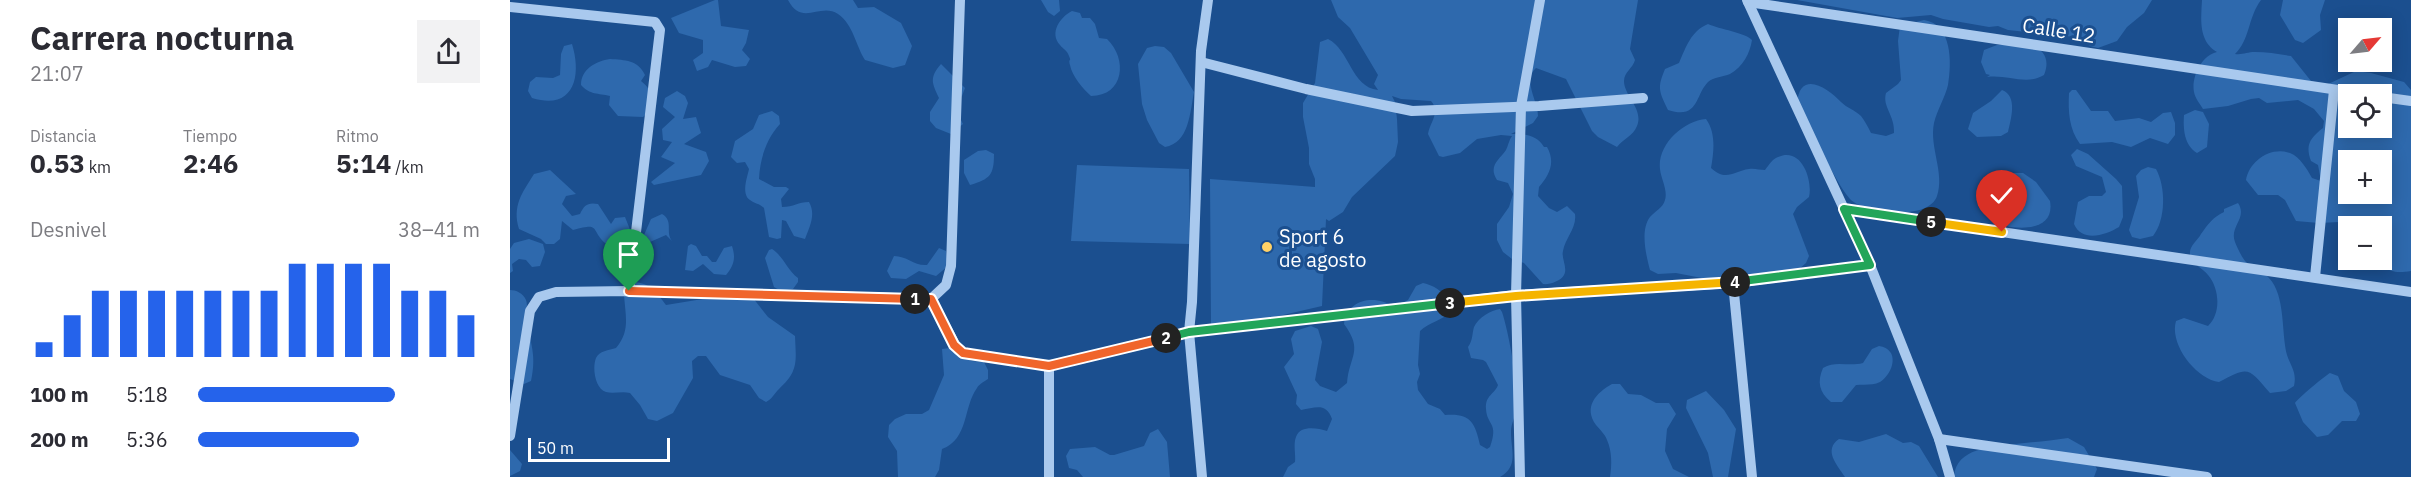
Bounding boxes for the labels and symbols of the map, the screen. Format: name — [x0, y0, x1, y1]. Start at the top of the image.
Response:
street label: Calle 12 — [2021, 11, 2097, 49]
north arrow — [2338, 18, 2392, 72]
pin — [1976, 170, 2027, 232]
pin: 5 — [1916, 207, 1946, 237]
place label: Sport 6 de agosto — [1279, 223, 1366, 273]
pin — [603, 229, 654, 291]
marker: Sport 6 de agosto — [1260, 240, 1274, 254]
pin: 4 — [1720, 267, 1750, 297]
pin: 1 — [900, 284, 930, 314]
pin: 3 — [1435, 288, 1465, 318]
pin: 2 — [1151, 323, 1181, 353]
scale bar — [528, 435, 670, 462]

